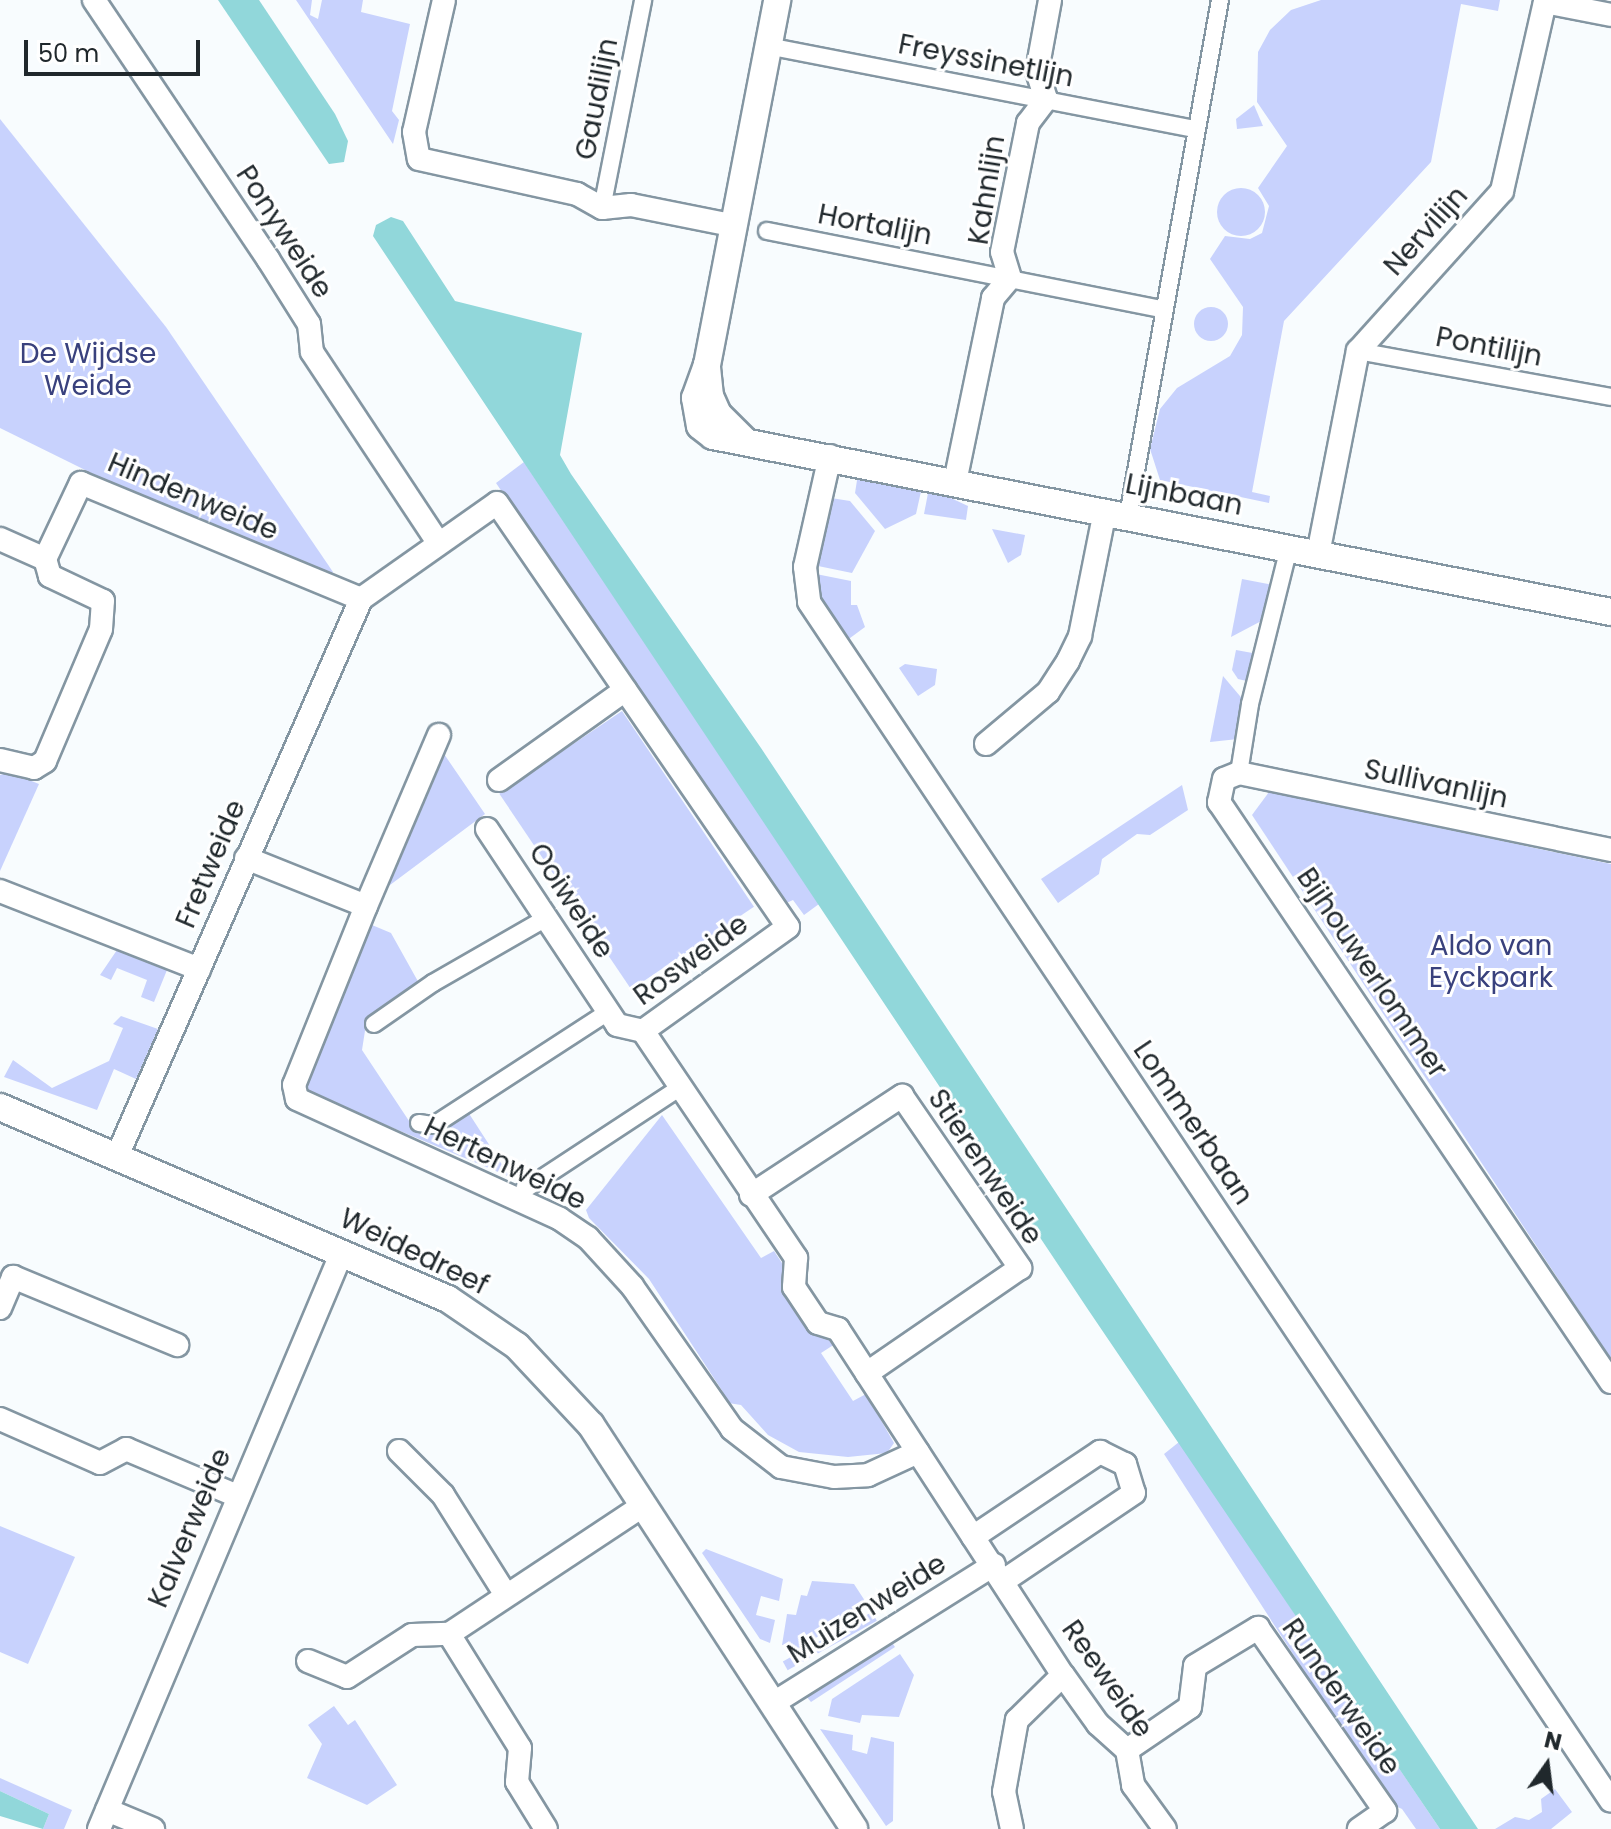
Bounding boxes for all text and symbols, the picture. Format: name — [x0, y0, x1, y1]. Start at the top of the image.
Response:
scale bar — [28, 24, 204, 74]
street label: Freyssinetlijn — [895, 28, 1077, 94]
street label: Gaudilijn — [569, 35, 625, 163]
text: 50 m — [38, 37, 99, 70]
street label: Kahnlijn — [962, 133, 1012, 247]
street label: Ponyweide — [229, 159, 339, 305]
street label: Nervilijn — [1377, 179, 1475, 283]
street label: Hortalijn — [815, 197, 935, 253]
street label: Pontilijn — [1433, 320, 1545, 374]
park label: De Wijdse Weide — [20, 337, 156, 403]
street label: Hindenweide — [103, 446, 283, 548]
street label: Lijnbaan — [1123, 467, 1245, 523]
street label: Sullivanlijn — [1361, 752, 1511, 816]
street label: Fretweide — [169, 795, 253, 933]
street label: Ooiweide — [521, 837, 621, 965]
street label: Bijhouwerlommer — [1289, 862, 1455, 1084]
street label: Rosweide — [627, 907, 755, 1013]
park label: Aldo van Eyckpark — [1429, 929, 1553, 995]
street label: Lommerbaan — [1126, 1035, 1260, 1211]
street label: Stierenweide — [921, 1083, 1049, 1251]
street label: Hertenweide — [418, 1110, 592, 1218]
street label: Weidedreef — [334, 1202, 494, 1302]
street label: Kalverweide — [141, 1443, 239, 1613]
street label: Muizenweide — [782, 1547, 952, 1671]
street label: Runderweide — [1275, 1612, 1407, 1782]
street label: Reeweide — [1054, 1614, 1160, 1744]
text: N — [1541, 1724, 1565, 1758]
north arrow — [1507, 1725, 1587, 1805]

